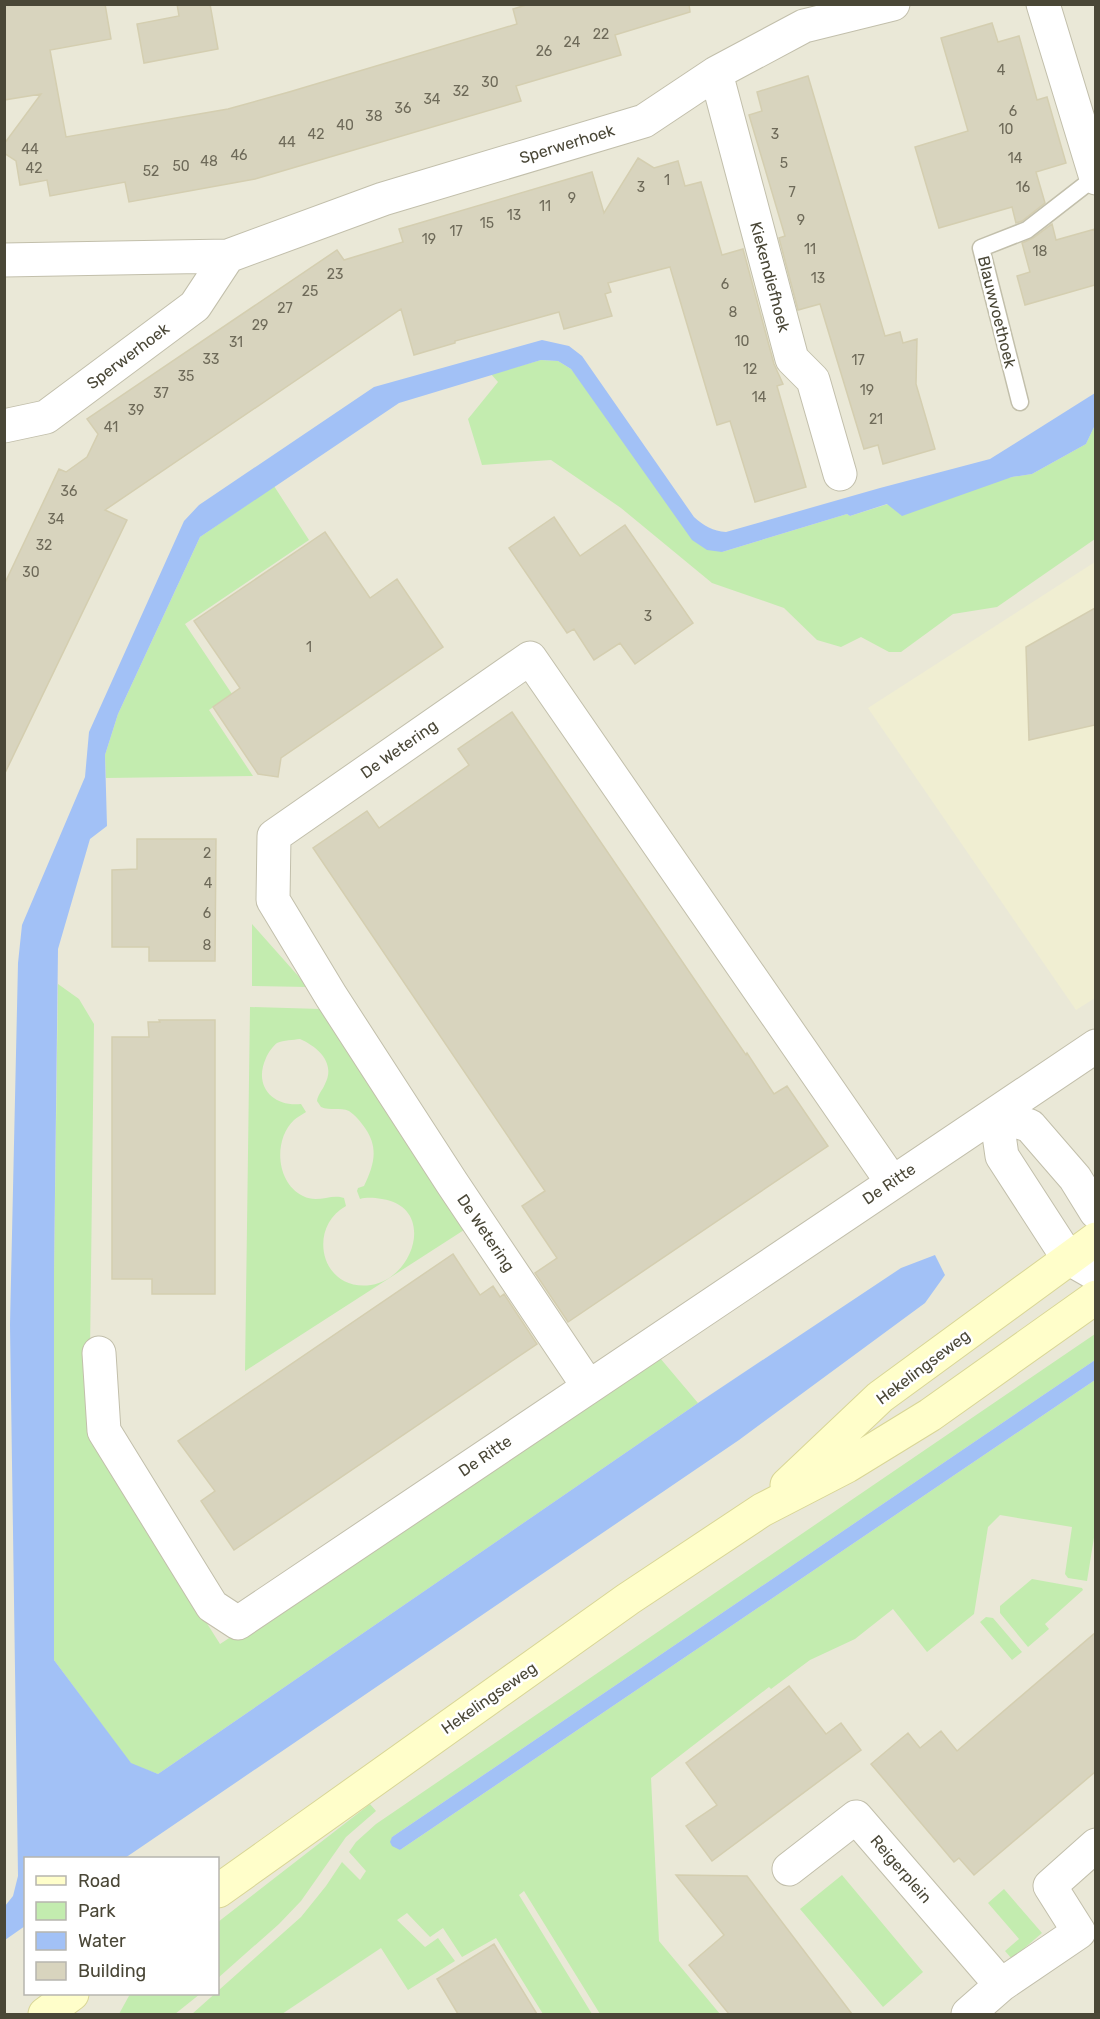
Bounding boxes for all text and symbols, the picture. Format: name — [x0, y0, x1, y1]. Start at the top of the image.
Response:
house number: 22 — [593, 26, 609, 43]
house number: 24 — [564, 34, 581, 51]
house number: 26 — [536, 43, 552, 60]
house number: 4 — [997, 62, 1006, 79]
house number: 30 — [481, 74, 499, 91]
house number: 32 — [453, 83, 469, 100]
house number: 34 — [423, 91, 441, 108]
house number: 36 — [395, 100, 411, 117]
house number: 6 — [1009, 103, 1017, 120]
house number: 38 — [365, 108, 383, 125]
house number: 40 — [336, 117, 354, 134]
street label: Sperwerhoek — [517, 120, 618, 167]
house number: 10 — [999, 121, 1014, 138]
house number: 42 — [308, 126, 324, 143]
house number: 3 — [771, 126, 779, 143]
house number: 44 — [278, 134, 296, 151]
house number: 44 — [21, 141, 39, 158]
house number: 46 — [230, 147, 248, 164]
house number: 14 — [1008, 150, 1023, 167]
house number: 48 — [200, 153, 218, 170]
house number: 5 — [780, 155, 788, 172]
house number: 50 — [172, 158, 190, 175]
house number: 42 — [26, 160, 42, 177]
house number: 52 — [143, 163, 159, 180]
house number: 1 — [664, 172, 670, 189]
house number: 3 — [637, 179, 645, 196]
house number: 16 — [1016, 179, 1030, 196]
house number: 7 — [788, 184, 796, 201]
house number: 9 — [568, 190, 576, 207]
house number: 11 — [539, 198, 551, 215]
house number: 13 — [507, 207, 521, 224]
house number: 9 — [797, 212, 805, 229]
house number: 15 — [480, 215, 494, 232]
street label: Kiekendiefhoek — [746, 220, 794, 335]
house number: 17 — [449, 223, 463, 240]
house number: 19 — [422, 231, 436, 248]
house number: 11 — [804, 241, 816, 258]
house number: 18 — [1033, 243, 1048, 260]
street label: Blauwvoethoek — [974, 254, 1020, 371]
house number: 23 — [327, 266, 343, 283]
house number: 13 — [811, 270, 825, 287]
house number: 6 — [721, 276, 729, 293]
house number: 25 — [302, 283, 318, 300]
house number: 27 — [277, 300, 293, 317]
house number: 8 — [729, 304, 738, 321]
house number: 29 — [252, 317, 268, 334]
street label: Sperwerhoek — [83, 318, 174, 393]
house number: 10 — [735, 333, 750, 350]
house number: 31 — [229, 334, 243, 351]
house number: 33 — [203, 351, 219, 368]
house number: 17 — [851, 352, 865, 369]
house number: 12 — [743, 361, 757, 378]
house number: 35 — [178, 368, 194, 385]
house number: 19 — [860, 382, 874, 399]
house number: 37 — [153, 385, 169, 402]
house number: 14 — [752, 389, 767, 406]
house number: 39 — [128, 402, 144, 419]
house number: 21 — [869, 411, 883, 428]
house number: 41 — [104, 419, 118, 436]
house number: 36 — [61, 483, 77, 500]
house number: 34 — [47, 511, 65, 528]
house number: 32 — [36, 537, 52, 554]
house number: 30 — [22, 564, 40, 581]
house number: 3 — [644, 608, 652, 625]
house number: 1 — [306, 639, 312, 656]
street label: De Wetering — [357, 716, 441, 782]
house number: 2 — [203, 845, 211, 862]
house number: 4 — [204, 875, 213, 892]
house number: 6 — [203, 905, 211, 922]
house number: 8 — [203, 937, 212, 954]
street label: De Ritte — [859, 1159, 919, 1209]
street label: De Wetering — [453, 1191, 519, 1275]
street label: Hekelingseweg — [872, 1326, 974, 1408]
street label: De Ritte — [455, 1431, 515, 1481]
street label: Hekelingseweg — [438, 1658, 540, 1738]
street label: Reigerplein — [866, 1831, 936, 1907]
legend — [24, 1857, 219, 1995]
text: Road — [78, 1870, 121, 1892]
text: Park — [78, 1900, 116, 1922]
text: Water — [78, 1930, 126, 1952]
text: Building — [78, 1960, 146, 1982]

